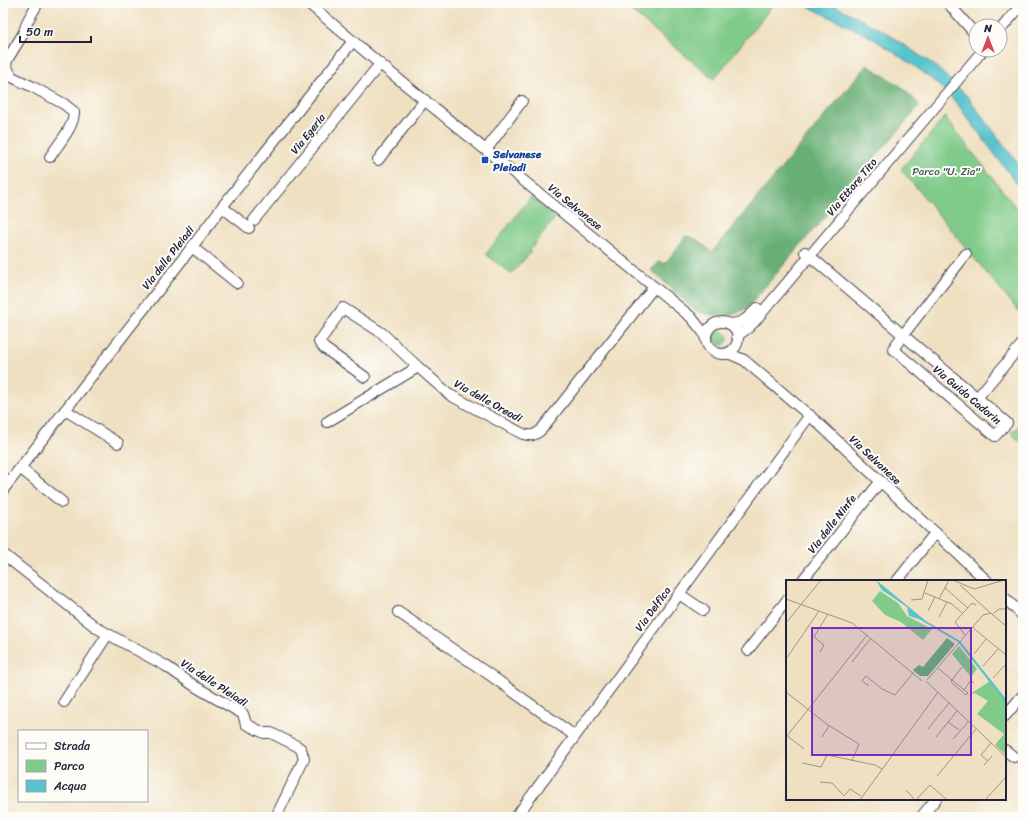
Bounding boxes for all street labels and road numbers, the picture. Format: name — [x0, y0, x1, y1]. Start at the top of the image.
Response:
street label: Via Egeria — [286, 109, 331, 159]
street label: Via Ettore Tito — [822, 153, 882, 220]
street label: Via Selvanese — [543, 179, 607, 236]
street label: Via delle Pleiadi — [137, 221, 200, 294]
street label: Via Guido Cadorin — [928, 360, 1006, 430]
street label: Via delle Oreadi — [450, 374, 526, 428]
street label: Via Selvanese — [844, 431, 906, 490]
street label: Via delle Ninfe — [803, 490, 862, 558]
street label: Via Delfica — [630, 582, 676, 636]
street label: Via delle Pleiadi — [177, 654, 252, 712]

